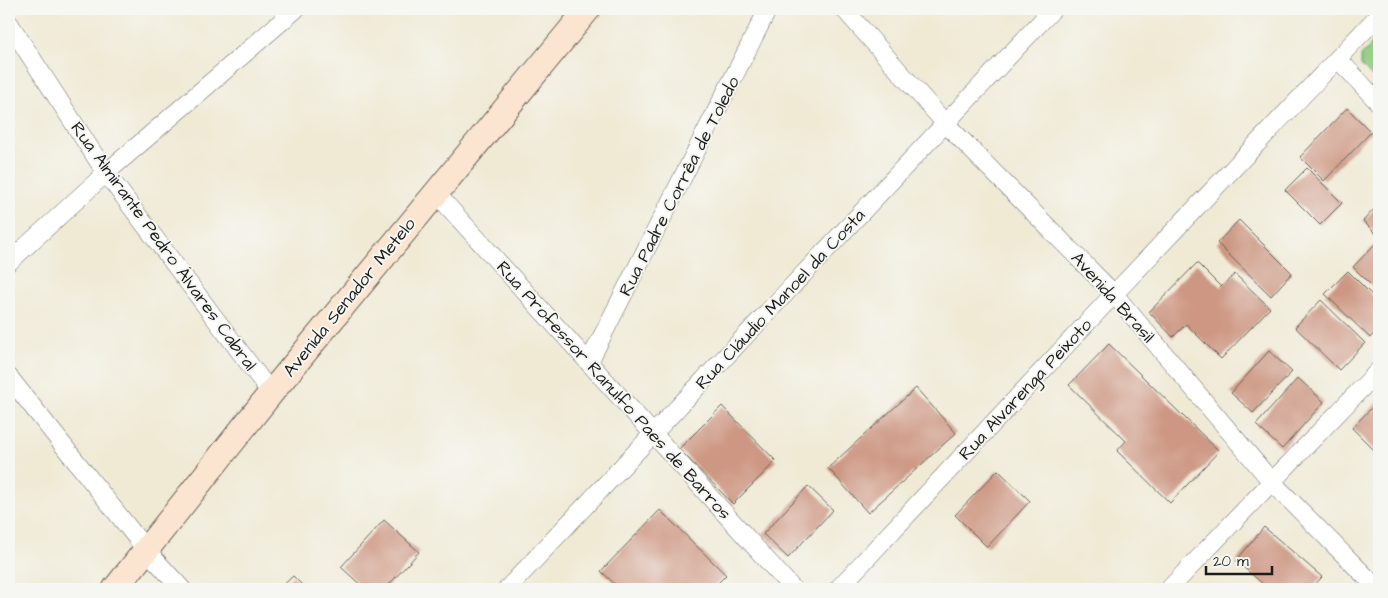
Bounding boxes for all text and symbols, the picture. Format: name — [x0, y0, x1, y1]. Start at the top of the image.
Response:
street label: Rua Padre Corrêa de Toledo — [613, 72, 746, 300]
street label: Rua Almirante Pedro Álvares Cabral — [65, 117, 263, 376]
street label: Rua Cláudio Manoel da Costa — [690, 204, 871, 395]
street label: Avenida Senador Metelo — [277, 212, 422, 382]
street label: Avenida Brasil — [1065, 246, 1160, 348]
street label: Rua Professor Ranulfo Paes de Barros — [490, 255, 737, 525]
street label: Rua Alvarenga Peixoto — [953, 313, 1098, 466]
scale bar — [1206, 543, 1272, 575]
text: 20 m — [1213, 551, 1249, 572]

